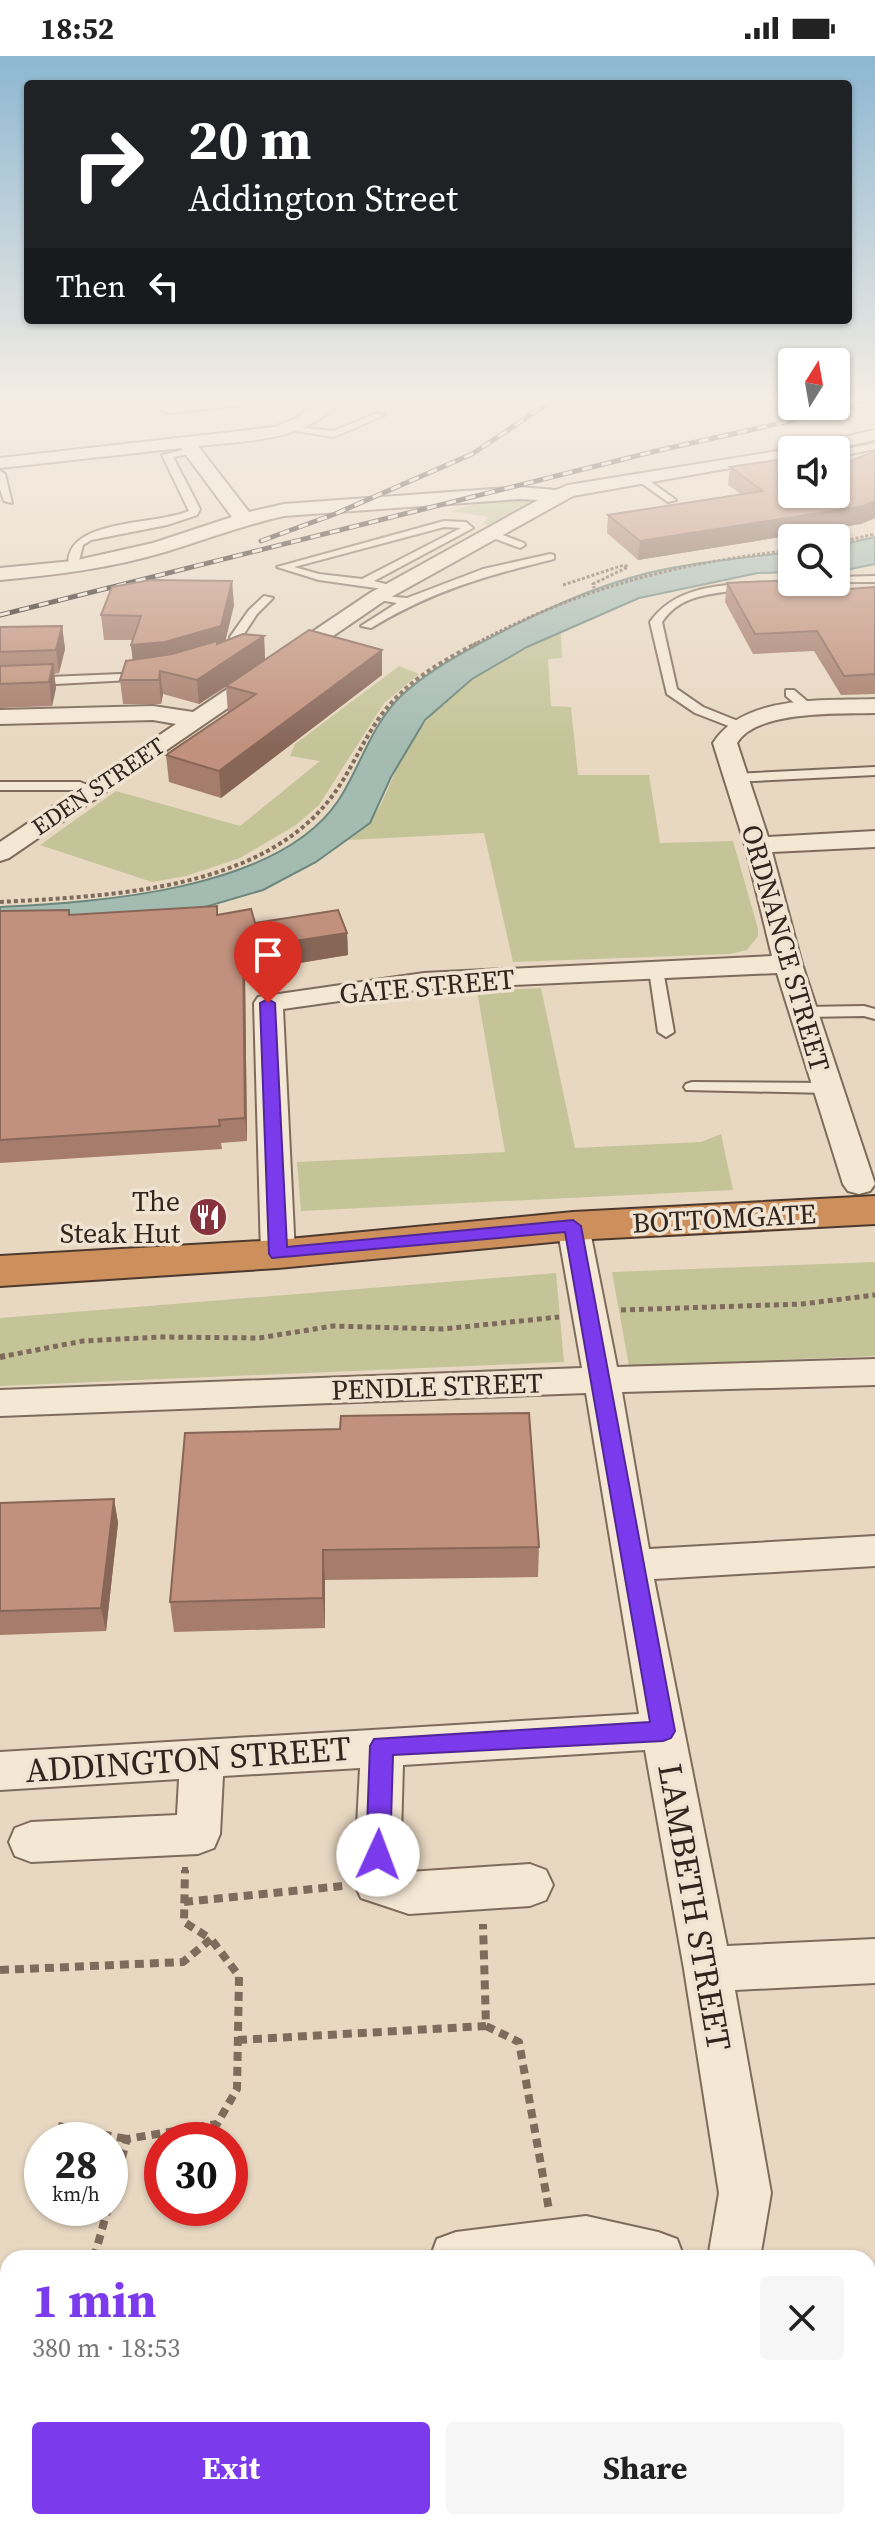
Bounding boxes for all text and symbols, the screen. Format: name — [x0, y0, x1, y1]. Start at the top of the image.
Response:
text: 18:52 — [40, 8, 114, 49]
text: 20 m — [188, 101, 311, 178]
icon: right — [56, 112, 160, 216]
text: Addington Street — [188, 174, 458, 223]
icon: left — [142, 264, 186, 308]
text: Then — [56, 266, 126, 307]
north arrow — [778, 348, 850, 420]
map controls — [778, 348, 850, 596]
button: sound — [778, 436, 850, 508]
button: search — [778, 524, 850, 596]
street label: EDEN STREET — [25, 729, 172, 843]
street label: ORDNANCE STREET — [733, 820, 839, 1076]
pin — [234, 921, 302, 1003]
icon: arrive — [246, 933, 290, 977]
street label: GATE STREET — [338, 959, 516, 1013]
place label: The Steak Hut — [60, 1182, 181, 1252]
street label: BOTTOMGATE — [631, 1194, 817, 1242]
restaurant icon: The Steak Hut — [187, 1196, 229, 1238]
street label: PENDLE STREET — [330, 1363, 544, 1409]
street label: ADDINGTON STREET — [24, 1725, 352, 1793]
street label: LAMBETH STREET — [647, 1760, 743, 2054]
position arrow — [336, 1813, 420, 1897]
speed limit sign: 30 — [144, 2122, 248, 2226]
text: 28 — [54, 2137, 98, 2191]
text: km/h — [52, 2180, 100, 2208]
text: 1 min — [32, 2267, 157, 2333]
button: close — [760, 2276, 844, 2360]
text: 380 m · 18:53 — [32, 2330, 180, 2366]
button: Exit — [32, 2422, 430, 2514]
button: Share — [446, 2422, 844, 2514]

